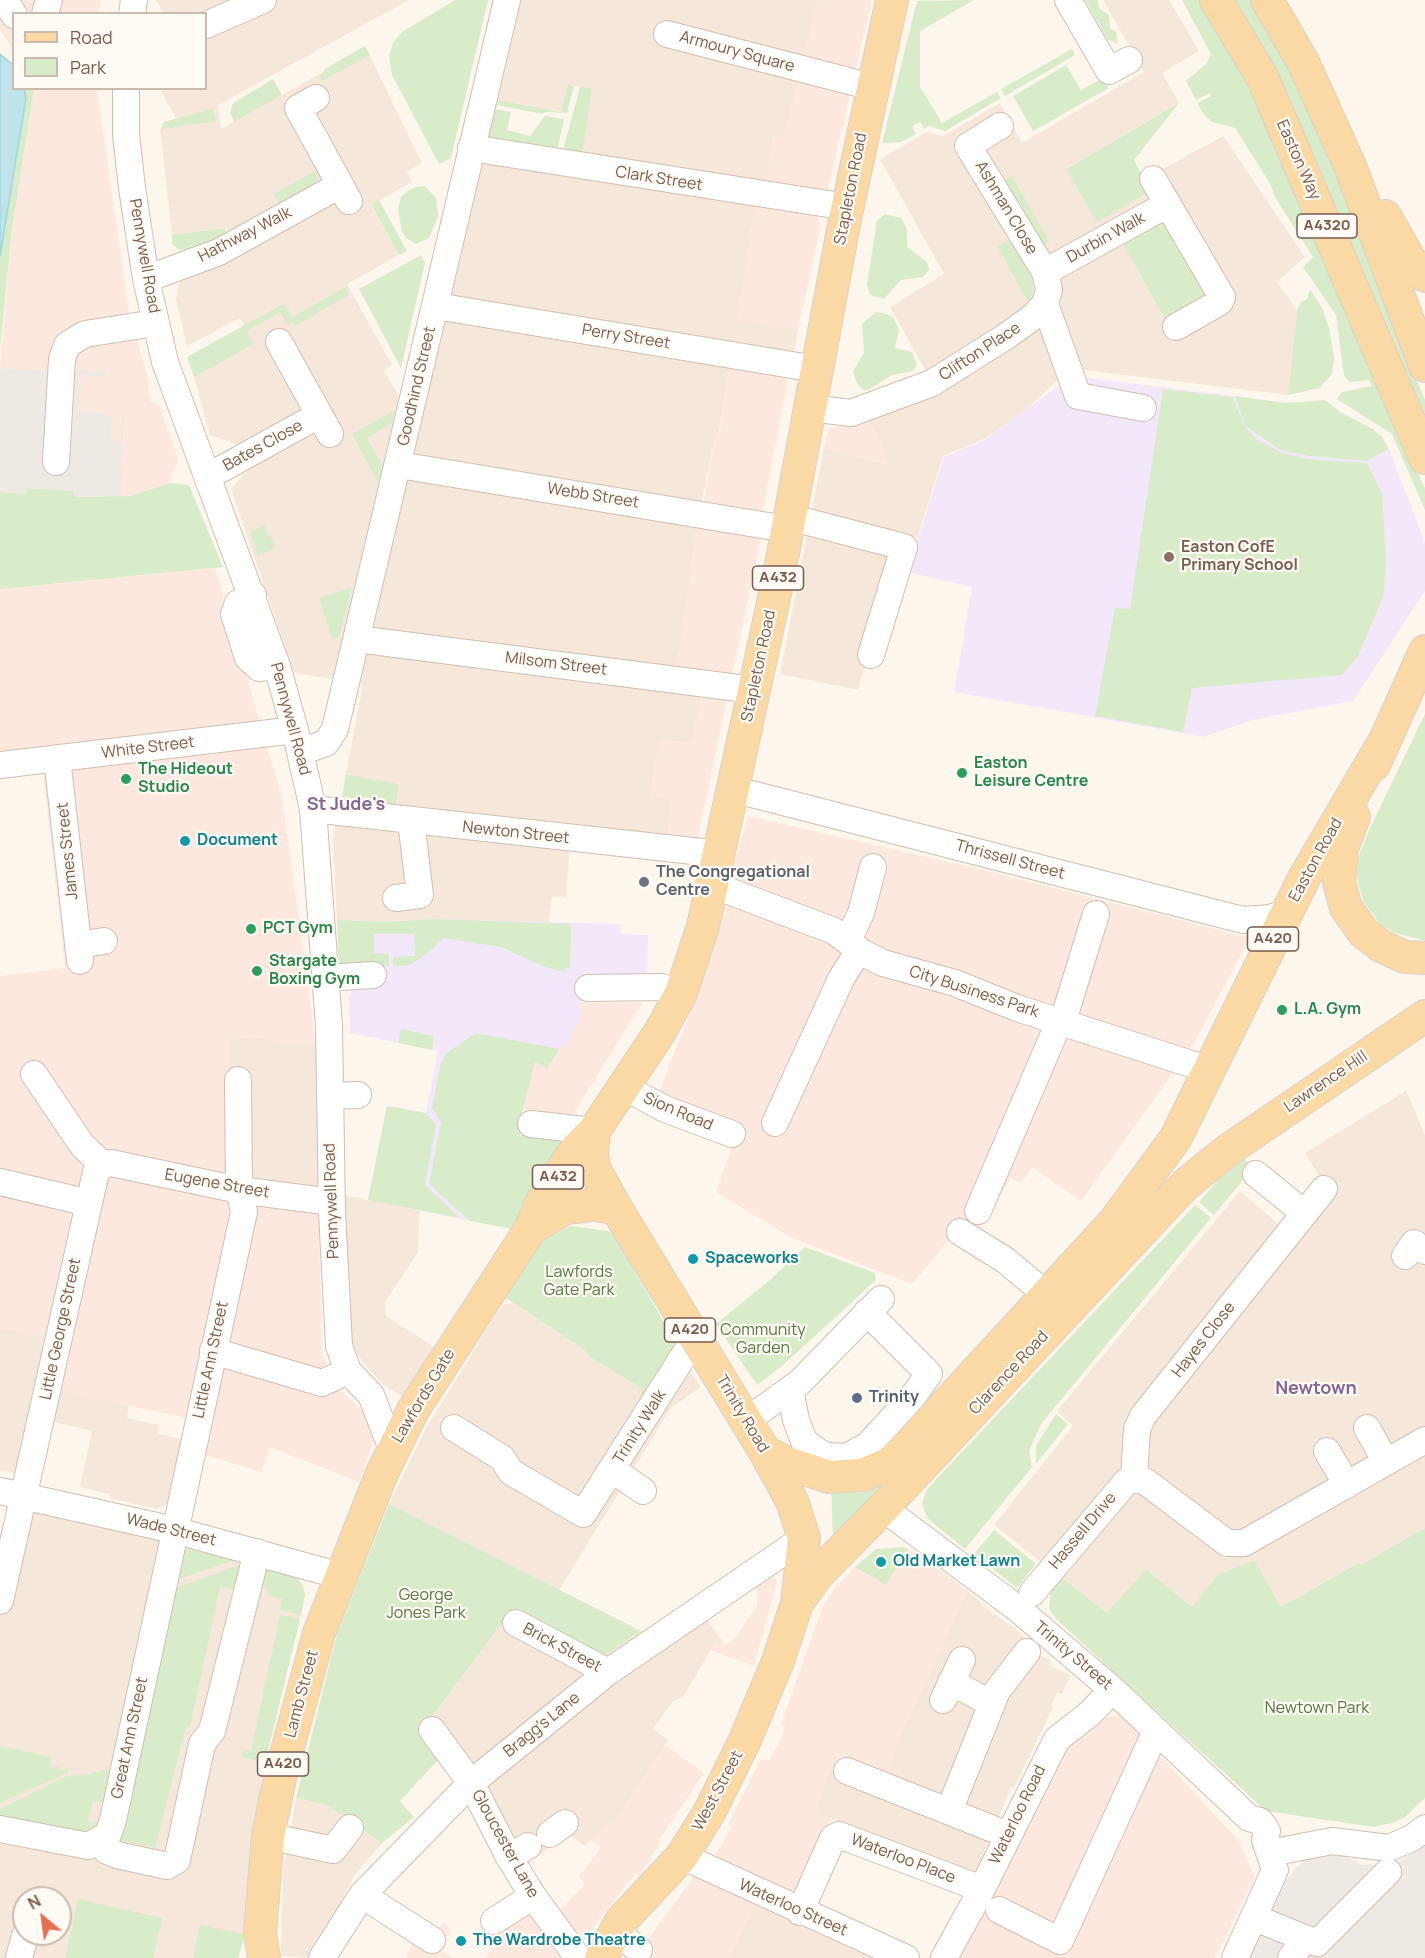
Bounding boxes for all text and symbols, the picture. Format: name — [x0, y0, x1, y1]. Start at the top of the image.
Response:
legend — [12, 12, 207, 90]
text: Road — [70, 25, 113, 49]
street label: Armoury Square — [677, 27, 797, 77]
text: Park — [70, 55, 106, 79]
street label: Easton Way — [1272, 117, 1324, 203]
street label: Stapleton Road — [831, 131, 871, 247]
street label: Ashman Close — [971, 158, 1041, 258]
street label: Clark Street — [614, 163, 704, 195]
street label: Pennywell Road — [124, 197, 164, 315]
street label: Hathway Walk — [195, 203, 295, 267]
street label: Durbin Walk — [1063, 209, 1149, 267]
road number: A4320 — [1297, 214, 1357, 238]
street label: Clifton Place — [936, 319, 1024, 385]
street label: Perry Street — [581, 321, 671, 353]
street label: Goodhind Street — [394, 324, 440, 448]
street label: Bates Close — [220, 416, 306, 476]
street label: Webb Street — [546, 479, 640, 513]
place label: Easton CofE Primary School — [1181, 538, 1298, 576]
marker: Easton CofE Primary School — [1162, 550, 1176, 564]
road number: A432 — [752, 566, 804, 590]
street label: Stapleton Road — [738, 608, 780, 724]
street label: Milsom Street — [504, 648, 608, 680]
street label: Pennywell Road — [266, 661, 314, 777]
street label: White Street — [100, 733, 196, 763]
place label: Easton Leisure Centre — [974, 754, 1088, 792]
place label: The Hideout Studio — [138, 760, 233, 798]
marker: Easton Leisure Centre — [955, 766, 969, 780]
marker: The Hideout Studio — [119, 772, 133, 786]
district label: St Jude's — [307, 794, 385, 816]
street label: James Street — [53, 801, 83, 901]
street label: Easton Road — [1285, 815, 1347, 905]
street label: Newton Street — [462, 818, 570, 848]
place label: Document — [197, 831, 278, 851]
marker: Document — [178, 834, 192, 848]
street label: Thrissell Street — [953, 836, 1067, 884]
place label: The Congregational Centre — [656, 863, 810, 901]
marker: The Congregational Centre — [637, 875, 651, 889]
place label: PCT Gym — [263, 919, 333, 939]
marker: PCT Gym — [244, 922, 258, 936]
road number: A420 — [1248, 927, 1298, 951]
place label: Stargate Boxing Gym — [269, 952, 360, 990]
street label: City Business Park — [907, 962, 1041, 1022]
marker: Stargate Boxing Gym — [250, 964, 264, 978]
place label: L.A. Gym — [1294, 1000, 1361, 1020]
marker: L.A. Gym — [1275, 1003, 1289, 1017]
street label: Lawrence Hill — [1281, 1047, 1371, 1117]
street label: Sion Road — [640, 1089, 716, 1135]
street label: Pennywell Road — [320, 1143, 344, 1259]
street label: Eugene Street — [163, 1165, 271, 1203]
road number: A432 — [532, 1165, 584, 1189]
place label: Spaceworks — [705, 1249, 799, 1269]
marker: Spaceworks — [686, 1252, 700, 1266]
street label: Little George Street — [37, 1256, 85, 1402]
park label: Lawfords Gate Park — [544, 1263, 614, 1301]
street label: Hayes Close — [1168, 1298, 1240, 1382]
street label: Little Ann Street — [189, 1300, 233, 1420]
road number: A420 — [664, 1318, 716, 1342]
park label: Community Garden — [720, 1321, 806, 1359]
street label: Clarence Road — [965, 1327, 1053, 1419]
street label: Lawfords Gate — [388, 1346, 460, 1446]
street label: Trinity Road — [711, 1372, 773, 1456]
district label: Newtown — [1275, 1378, 1357, 1400]
street label: Trinity Walk — [610, 1386, 670, 1468]
place label: Trinity — [869, 1388, 919, 1408]
marker: Trinity — [850, 1391, 864, 1405]
street label: Hassell Drive — [1045, 1489, 1121, 1573]
street label: Wade Street — [124, 1510, 218, 1550]
place label: Old Market Lawn — [893, 1552, 1020, 1572]
marker: Old Market Lawn — [874, 1555, 888, 1569]
park label: George Jones Park — [386, 1586, 466, 1624]
street label: Trinity Street — [1030, 1618, 1116, 1694]
street label: Brick Street — [519, 1619, 605, 1677]
street label: Lamb Street — [281, 1648, 323, 1740]
street label: Great Ann Street — [108, 1675, 152, 1801]
street label: Bragg's Lane — [500, 1688, 584, 1762]
park label: Newtown Park — [1265, 1699, 1369, 1719]
street label: West Street — [689, 1747, 747, 1835]
road number: A420 — [258, 1752, 308, 1776]
street label: Waterloo Road — [986, 1762, 1050, 1868]
street label: Gloucester Lane — [467, 1787, 543, 1901]
street label: Waterloo Place — [848, 1830, 958, 1888]
street label: Waterloo Street — [736, 1875, 850, 1941]
north arrow — [12, 1886, 72, 1946]
text: N — [24, 1890, 45, 1914]
place label: The Wardrobe Theatre — [473, 1931, 646, 1951]
marker: The Wardrobe Theatre — [454, 1934, 468, 1948]

